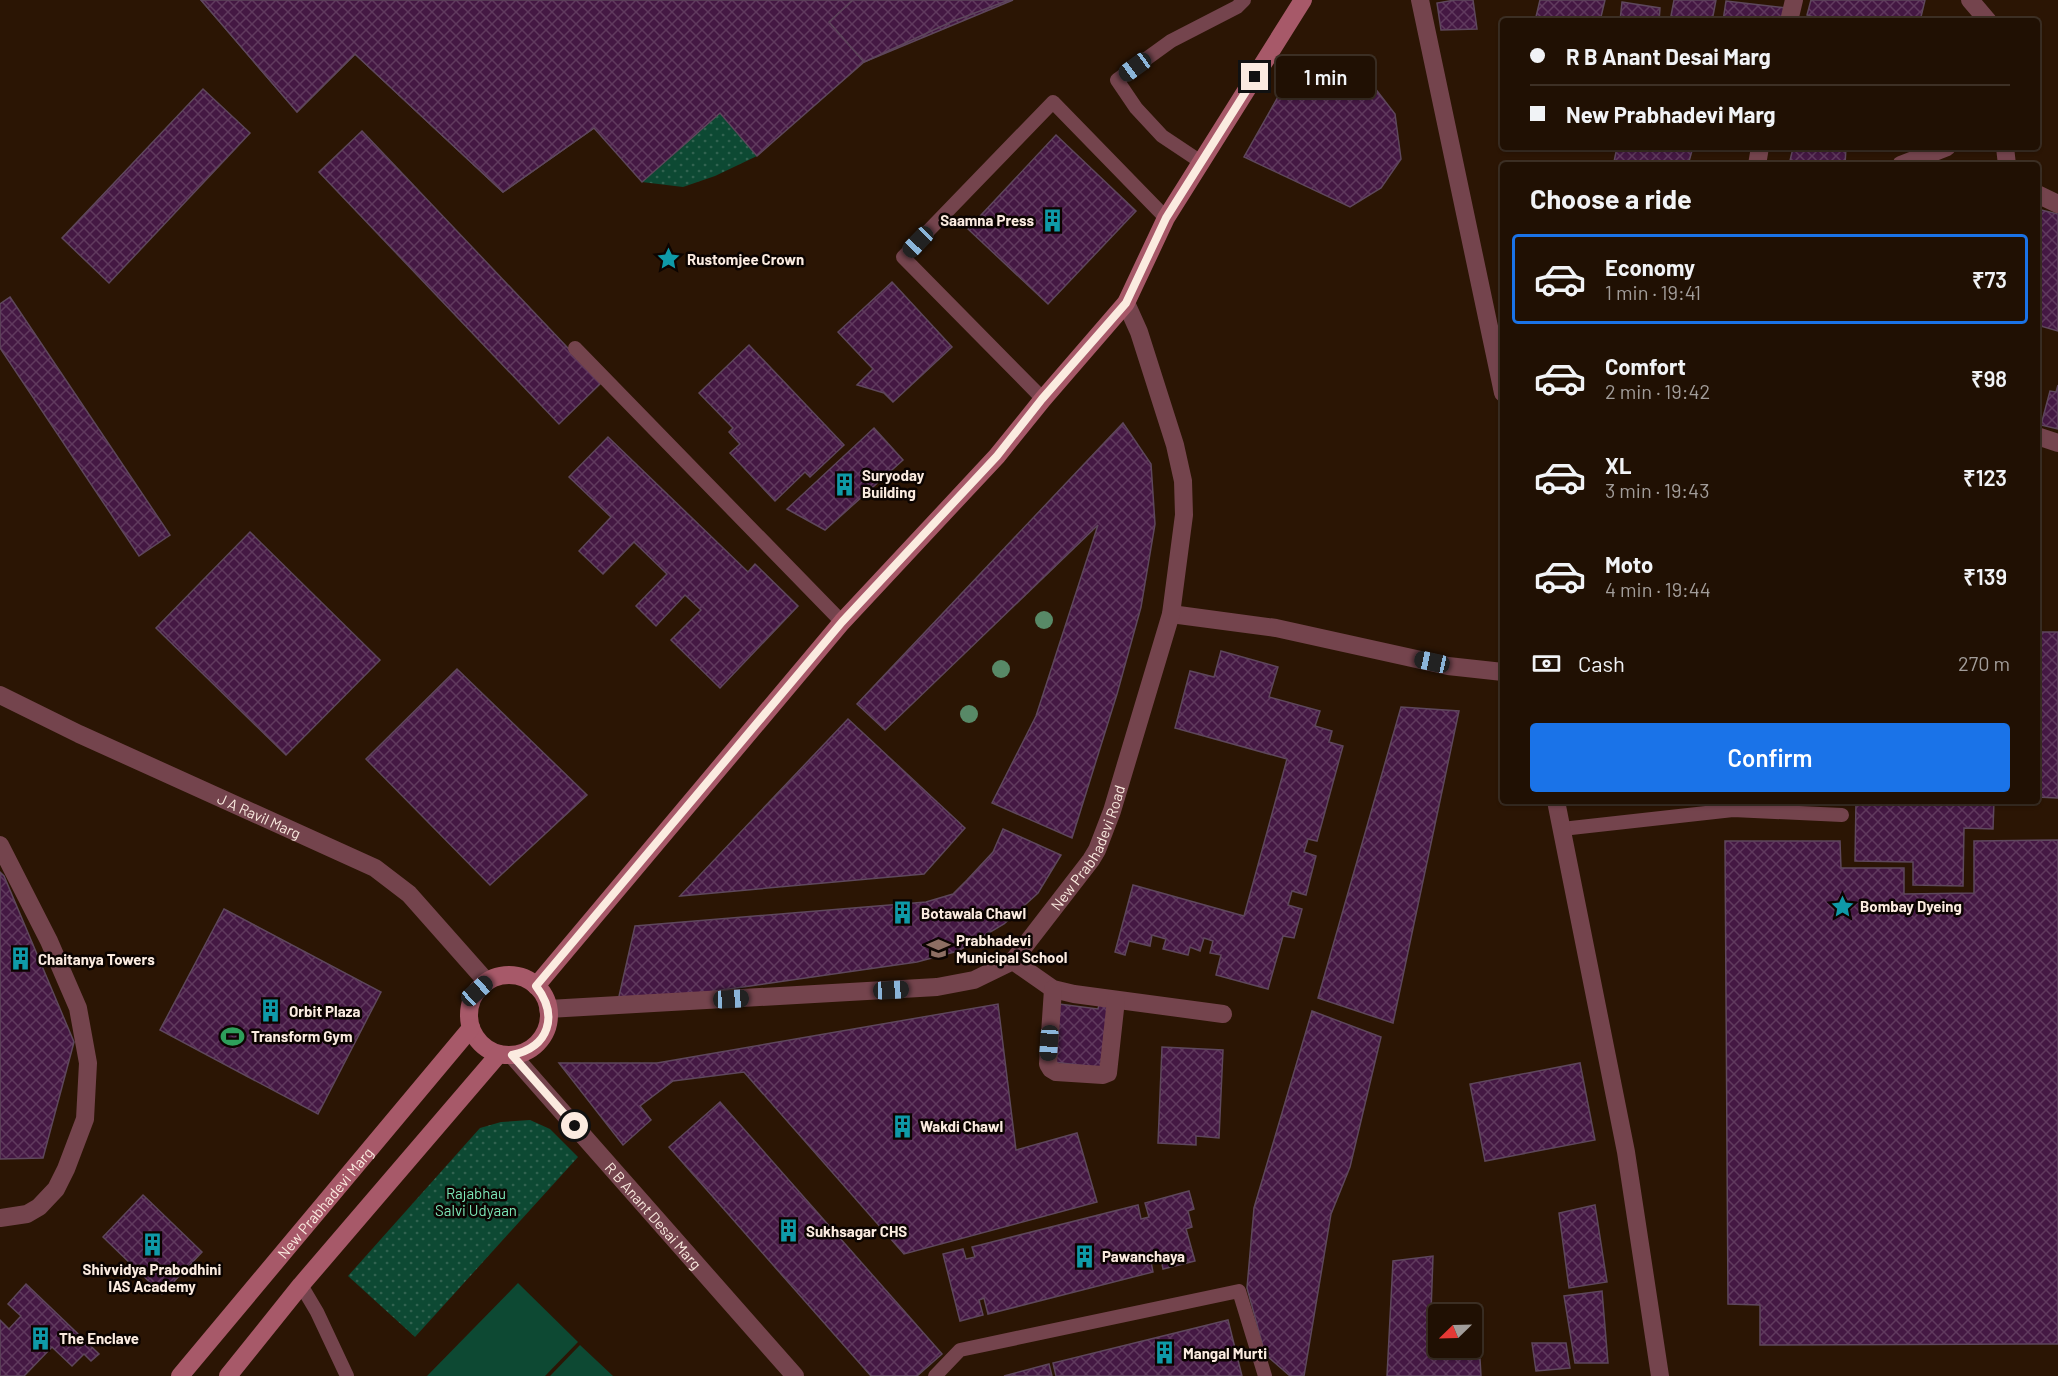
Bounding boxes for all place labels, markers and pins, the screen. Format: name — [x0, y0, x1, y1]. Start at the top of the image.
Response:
building icon: Saamna Press — [1039, 207, 1065, 233]
place label: Saamna Press — [940, 211, 1034, 229]
place icon: Rustomjee Crown — [656, 246, 682, 272]
place label: Rustomjee Crown — [687, 250, 804, 268]
place label: Suryoday Building — [862, 466, 925, 501]
building icon: Suryoday Building — [831, 471, 857, 497]
place icon: Bombay Dyeing — [1829, 893, 1855, 919]
place label: Bombay Dyeing — [1860, 897, 1962, 915]
building icon: Botawala Chawl — [890, 900, 916, 926]
place label: Botawala Chawl — [921, 904, 1026, 922]
place label: Prabhadevi Municipal School — [956, 931, 1067, 966]
school or university icon: Prabhadevi Municipal School — [925, 936, 951, 962]
building icon: Chaitanya Towers — [7, 946, 33, 972]
place label: Chaitanya Towers — [38, 950, 155, 968]
building icon: Orbit Plaza — [258, 998, 284, 1024]
place label: Orbit Plaza — [289, 1002, 361, 1020]
sports icon: Transform Gym — [220, 1023, 246, 1049]
place label: Transform Gym — [251, 1027, 352, 1045]
building icon: Wakdi Chawl — [889, 1113, 915, 1139]
place label: Wakdi Chawl — [920, 1117, 1003, 1135]
building icon: Sukhsagar CHS — [775, 1218, 801, 1244]
place label: Sukhsagar CHS — [806, 1222, 907, 1240]
building icon: Shivvidya Prabodhini IAS Academy — [139, 1232, 165, 1258]
building icon: Pawanchaya — [1071, 1243, 1097, 1269]
place label: Pawanchaya — [1102, 1247, 1185, 1265]
place label: Shivvidya Prabodhini IAS Academy — [83, 1260, 222, 1295]
building icon: The Enclave — [28, 1325, 54, 1351]
place label: The Enclave — [59, 1329, 139, 1347]
building icon: Mangal Murti — [1152, 1340, 1178, 1366]
place label: Mangal Murti — [1183, 1344, 1267, 1362]

